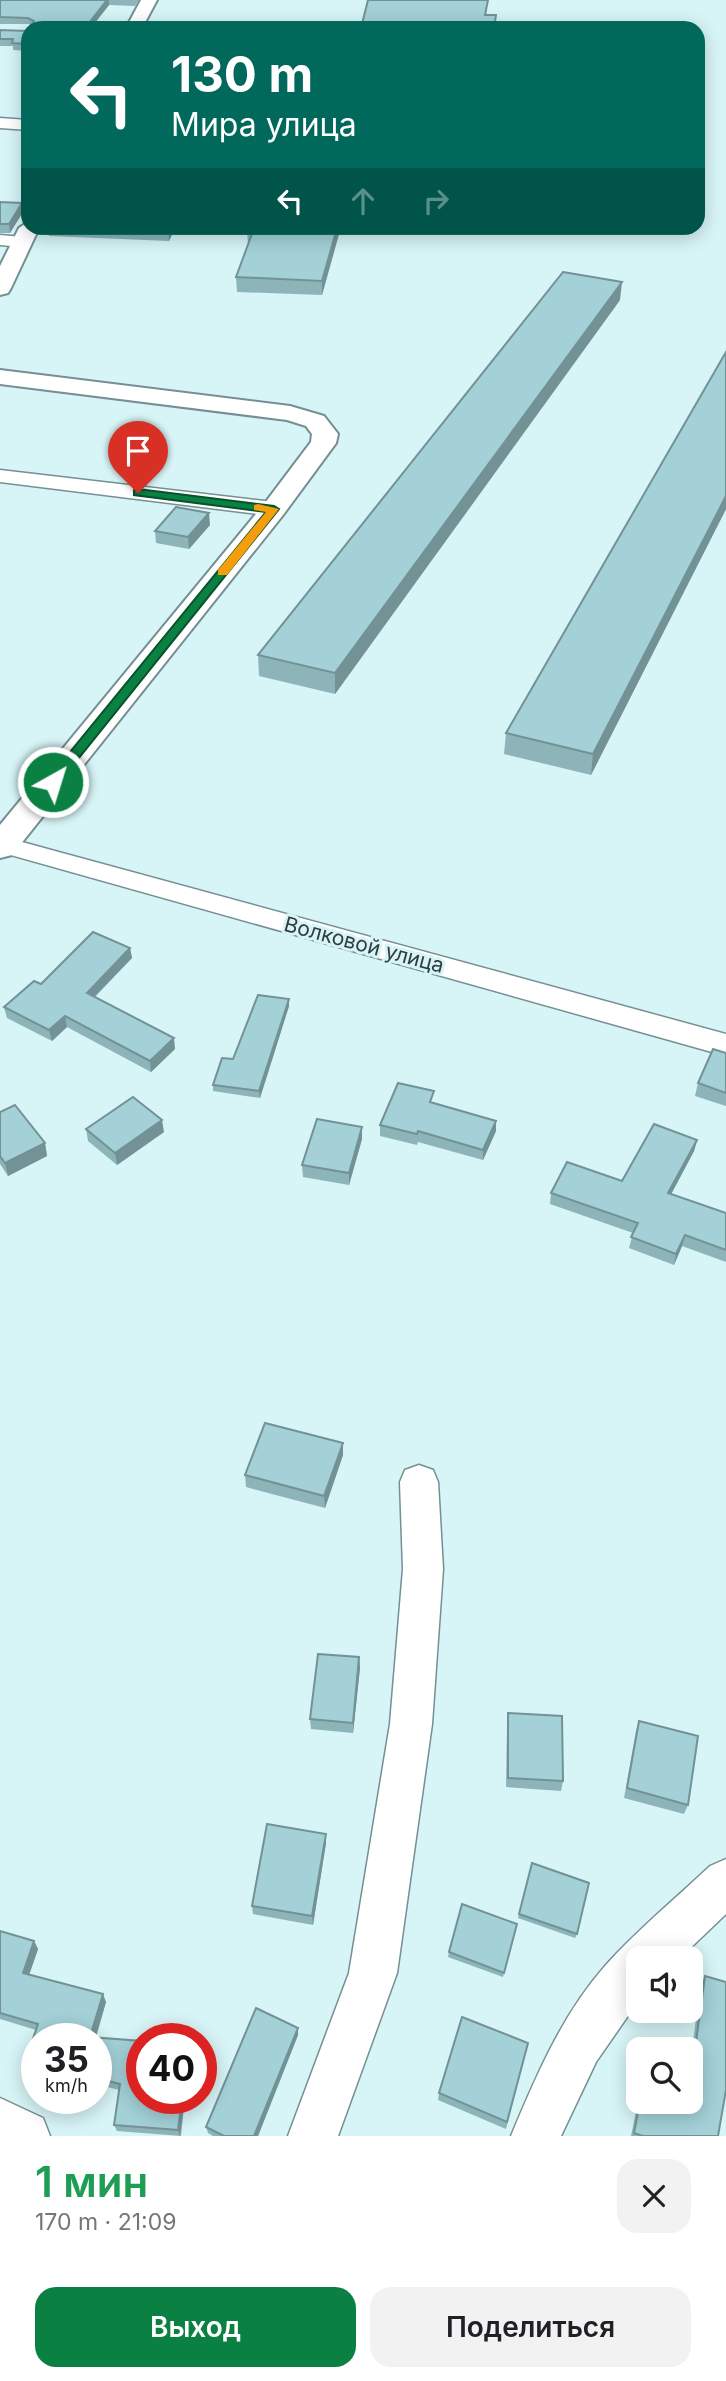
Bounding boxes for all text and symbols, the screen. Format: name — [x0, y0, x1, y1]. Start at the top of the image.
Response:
text: 130 m — [171, 45, 313, 104]
icon: left — [56, 49, 147, 140]
text: Мира улица — [171, 105, 357, 144]
icon: left — [271, 182, 309, 220]
icon: ahead — [344, 182, 382, 220]
icon: right — [417, 182, 455, 220]
pin — [108, 421, 168, 493]
icon: arrive — [119, 432, 157, 470]
position arrow — [16, 745, 90, 819]
street label: Волковой улица — [282, 911, 447, 978]
map controls — [626, 1946, 703, 2114]
button: sound — [626, 1946, 703, 2023]
speed limit sign: 40 — [126, 2023, 217, 2114]
button: search — [626, 2037, 703, 2114]
text: 35 — [44, 2038, 89, 2080]
text: km/h — [45, 2075, 88, 2096]
text: 1 мин — [35, 2156, 148, 2207]
button: close — [617, 2159, 691, 2233]
text: 170 m · 21:09 — [35, 2208, 176, 2236]
button: Выход — [35, 2287, 356, 2367]
button: Поделиться — [370, 2287, 691, 2367]

